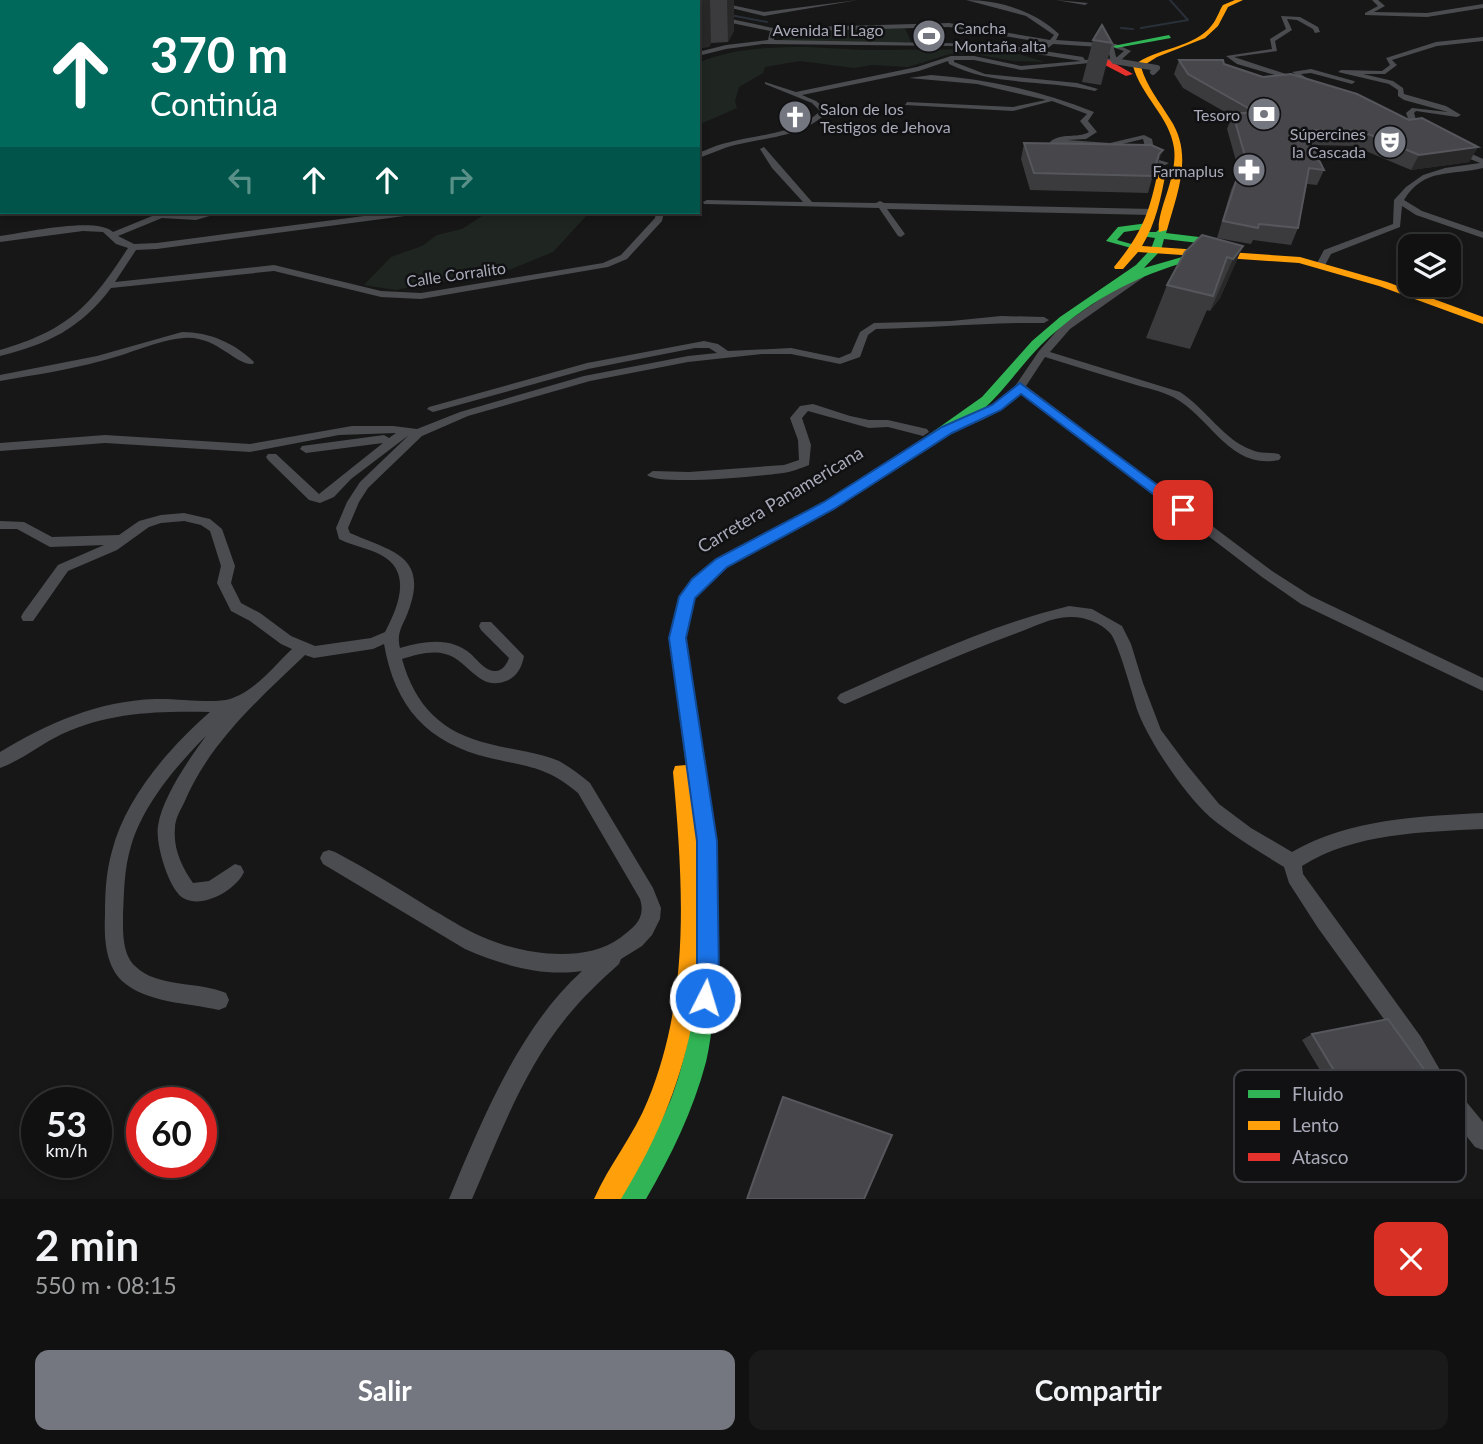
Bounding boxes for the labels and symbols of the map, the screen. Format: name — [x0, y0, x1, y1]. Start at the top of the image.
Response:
sports icon: Cancha Montaña alta — [910, 17, 948, 55]
place label: Cancha Montaña alta — [954, 18, 1047, 55]
street label: Avenida El Lago — [773, 20, 883, 39]
bank icon: Tesoro — [1245, 95, 1283, 133]
church icon: Salon de los Testigos de Jehova — [776, 98, 814, 136]
place label: Salon de los Testigos de Jehova — [820, 99, 951, 136]
place label: Tesoro — [1193, 105, 1240, 124]
theatre icon: Súpercines la Cascada — [1371, 123, 1409, 161]
place label: Súpercines la Cascada — [1290, 124, 1366, 161]
pharmacy icon: Farmaplus — [1230, 151, 1268, 189]
place label: Farmaplus — [1153, 161, 1224, 180]
street label: Calle Corralito — [405, 258, 507, 290]
street label: Carretera Panamericana — [693, 441, 867, 557]
pin — [1153, 480, 1213, 540]
position arrow — [668, 961, 742, 1035]
legend — [1234, 1070, 1466, 1182]
text: Fluido — [1292, 1082, 1344, 1105]
speed limit sign: 60 — [126, 1087, 217, 1178]
text: Lento — [1292, 1113, 1339, 1136]
text: Atasco — [1292, 1145, 1348, 1168]

